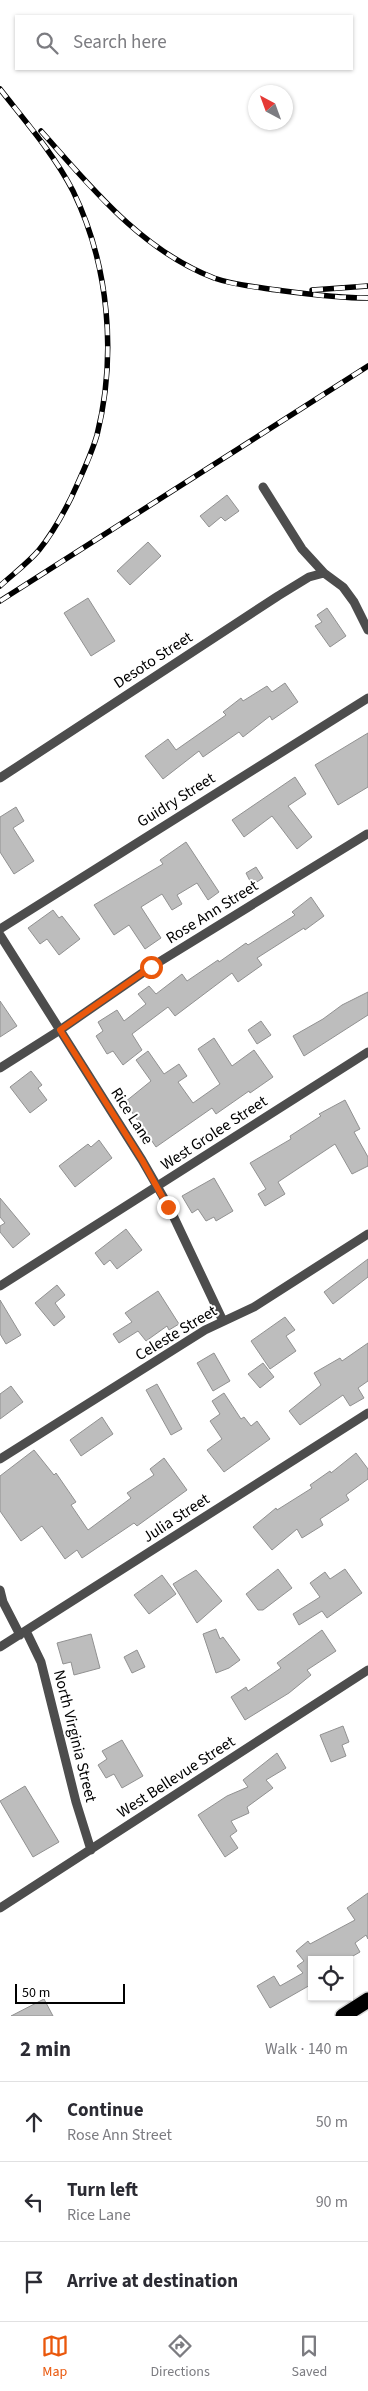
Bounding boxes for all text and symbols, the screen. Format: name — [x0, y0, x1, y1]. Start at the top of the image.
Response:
search box — [15, 15, 353, 70]
icon: search — [33, 29, 61, 57]
text: Search here — [73, 29, 167, 56]
north arrow — [248, 85, 293, 130]
street label: Desoto Street — [109, 626, 197, 694]
street label: Guidry Street — [133, 767, 220, 833]
street label: Rose Ann Street — [162, 875, 263, 949]
route start — [140, 956, 163, 979]
street label: Rice Lane — [105, 1083, 159, 1149]
street label: West Grolee Street — [157, 1090, 272, 1176]
route end — [157, 1196, 180, 1219]
street label: Celeste Street — [131, 1300, 222, 1366]
street label: Julia Street — [138, 1488, 214, 1548]
street label: North Virginia Street — [48, 1668, 102, 1805]
street label: West Bellevue Street — [113, 1730, 240, 1823]
map controls — [308, 1956, 353, 2001]
button: locate — [308, 1956, 353, 2001]
scale bar — [15, 1981, 125, 2004]
text: 50 m — [22, 1983, 50, 2003]
text: 2 min — [20, 2034, 71, 2064]
text: Walk · 140 m — [265, 2038, 348, 2060]
text: Continue — [67, 2097, 144, 2124]
icon: ahead — [20, 2108, 48, 2136]
text: 50 m — [316, 2111, 348, 2133]
text: Rose Ann Street — [67, 2124, 172, 2146]
text: Turn left — [67, 2177, 138, 2204]
icon: left — [20, 2188, 48, 2216]
text: 90 m — [316, 2191, 348, 2213]
text: Rice Lane — [67, 2204, 131, 2226]
icon: arrive — [20, 2268, 48, 2296]
text: Arrive at destination — [67, 2268, 238, 2295]
tab: Map — [41, 2332, 69, 2382]
tab: Directions — [151, 2332, 210, 2382]
tab: Saved — [291, 2332, 327, 2382]

